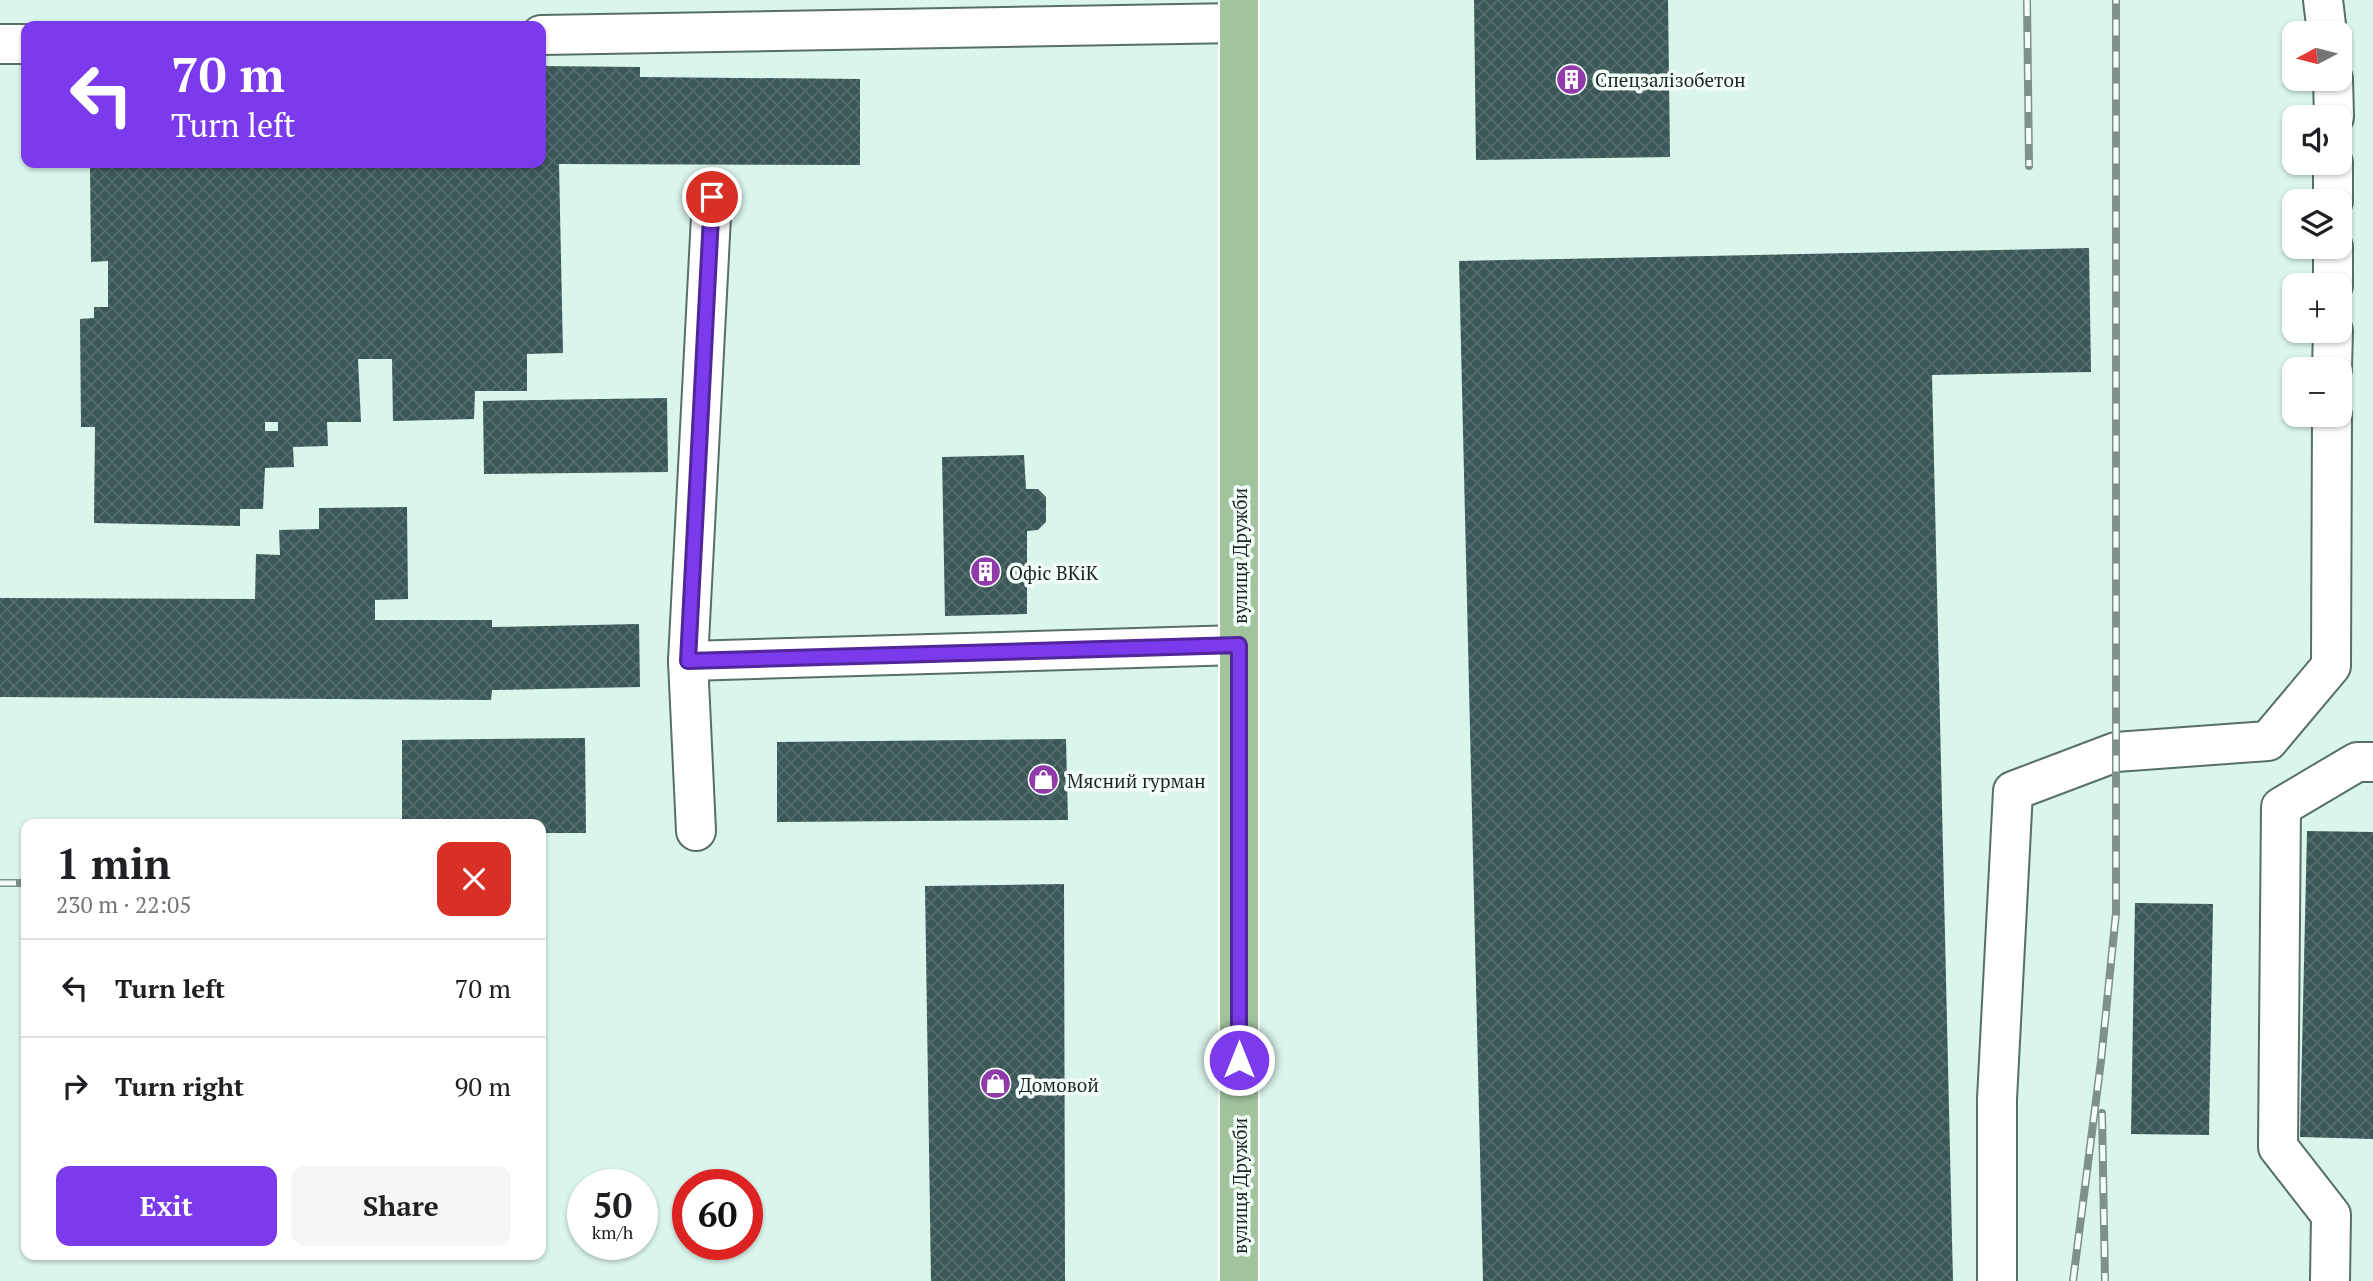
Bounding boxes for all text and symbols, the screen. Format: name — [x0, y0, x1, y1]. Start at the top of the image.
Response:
north arrow — [2282, 21, 2352, 91]
map controls — [2282, 21, 2352, 427]
text: 70 m — [171, 41, 285, 106]
icon: left — [56, 49, 147, 140]
building icon: Спецзалізобетон — [1555, 62, 1589, 96]
place label: Спецзалізобетон — [1595, 67, 1746, 92]
text: Turn left — [171, 104, 295, 146]
button: sound — [2282, 105, 2352, 175]
pin — [682, 167, 742, 227]
icon: arrive — [693, 178, 731, 216]
button: layers — [2282, 189, 2352, 259]
button: + — [2282, 273, 2352, 343]
button: − — [2282, 357, 2352, 427]
street label: вулиця Дружби — [1227, 488, 1252, 624]
building icon: Офіс ВКіК — [969, 555, 1003, 589]
place label: Офіс ВКіК — [1009, 560, 1099, 585]
shop icon: Мясний гурман — [1027, 763, 1061, 797]
place label: Мясний гурман — [1067, 768, 1206, 793]
text: 1 min — [56, 835, 171, 891]
button: close — [437, 842, 511, 916]
text: 230 m · 22:05 — [56, 889, 191, 920]
icon: left — [56, 969, 94, 1007]
text: Turn left — [115, 971, 225, 1005]
text: 70 m — [455, 971, 511, 1005]
position arrow — [1202, 1023, 1276, 1097]
icon: right — [56, 1067, 94, 1105]
shop icon: Домовой — [979, 1067, 1013, 1101]
text: Turn right — [115, 1069, 244, 1103]
text: 90 m — [455, 1069, 511, 1103]
place label: Домовой — [1019, 1072, 1099, 1097]
street label: вулиця Дружби — [1227, 1118, 1252, 1254]
button: Exit — [56, 1166, 277, 1246]
button: Share — [291, 1166, 511, 1246]
speed limit sign: 60 — [672, 1169, 763, 1260]
text: 50 — [593, 1182, 632, 1228]
text: km/h — [592, 1220, 633, 1244]

